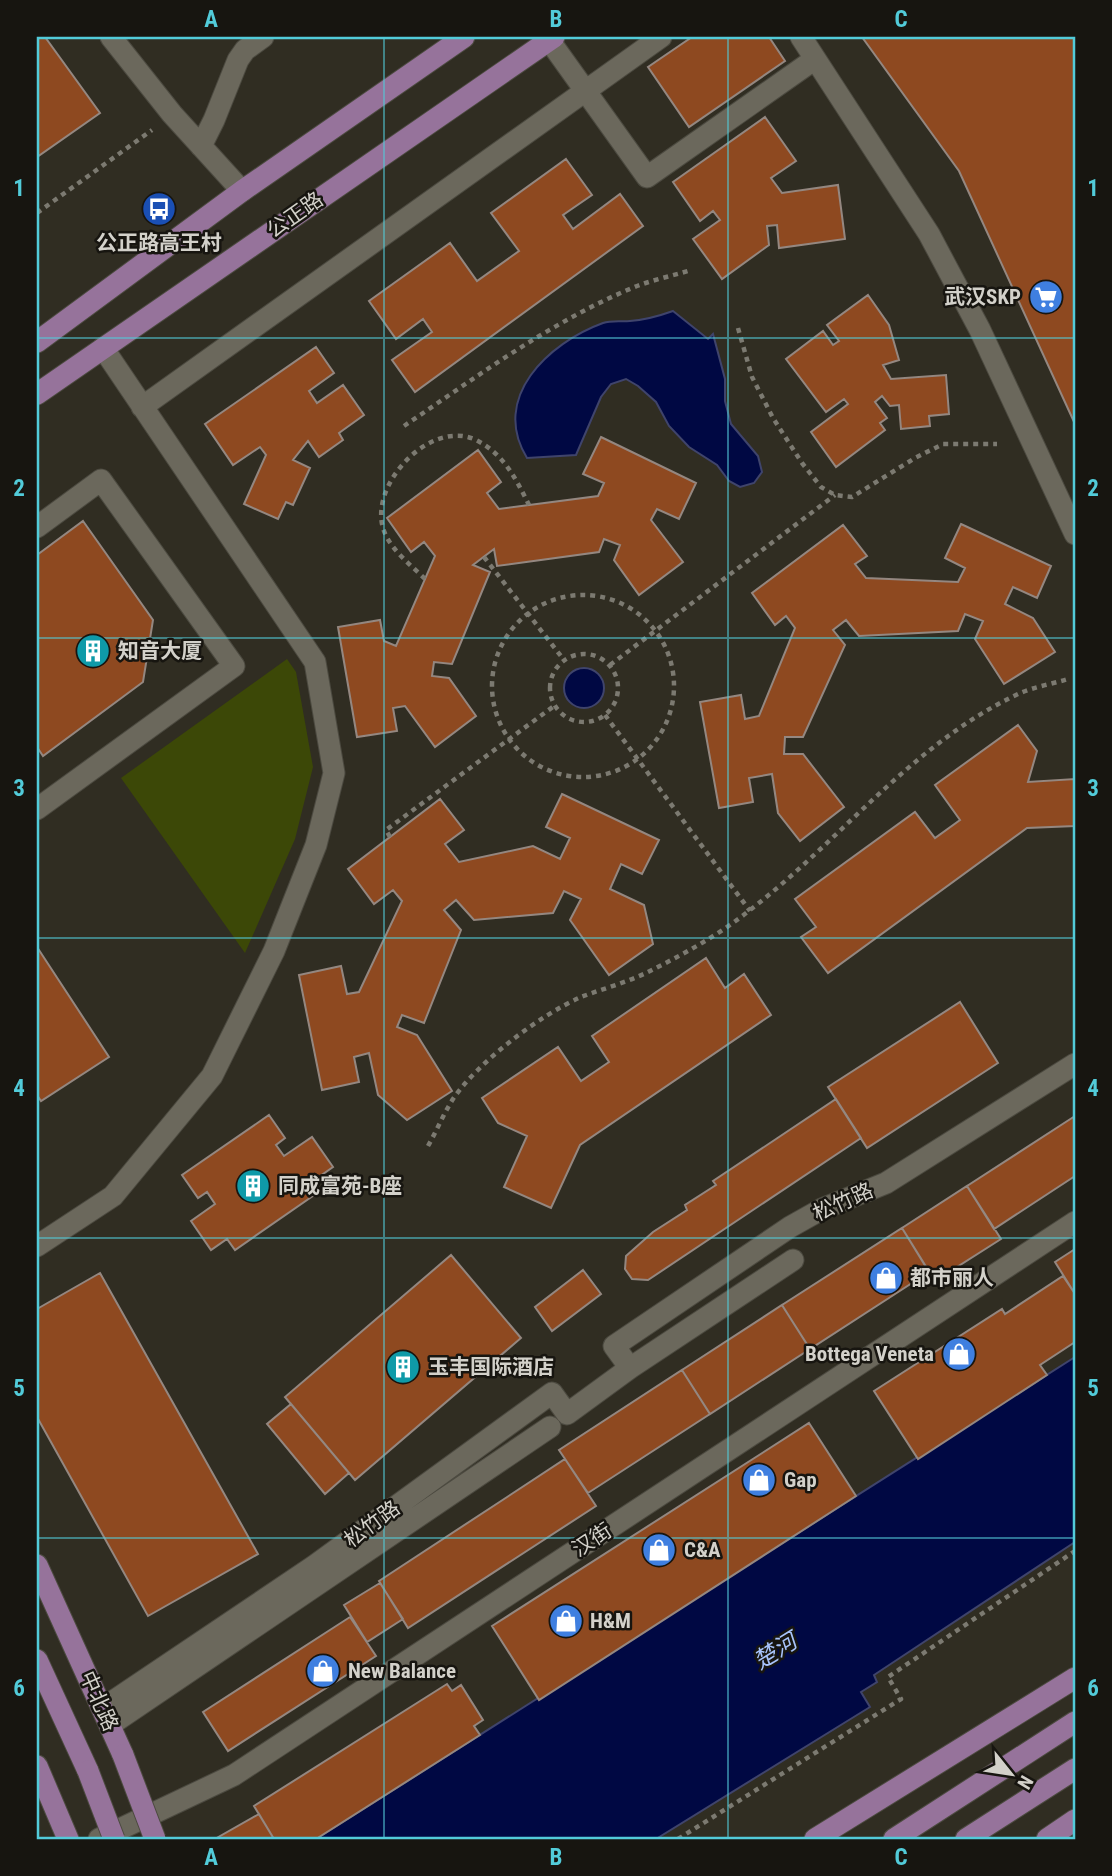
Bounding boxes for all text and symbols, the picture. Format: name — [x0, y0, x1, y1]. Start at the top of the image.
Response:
text: A — [204, 6, 218, 33]
text: B — [550, 6, 562, 33]
text: C — [894, 6, 908, 33]
text: 1 — [13, 175, 25, 202]
text: 1 — [1087, 175, 1099, 202]
street label: 公正路 — [262, 187, 328, 243]
bus stop icon: 公正路高王村 — [140, 190, 178, 228]
place label: 公正路高王村 — [96, 231, 222, 255]
supermarket icon: 武汉SKP — [1027, 278, 1065, 316]
place label: 武汉SKP — [944, 285, 1021, 309]
text: 2 — [13, 475, 25, 502]
text: 2 — [1087, 475, 1099, 502]
building icon: 知音大厦 — [74, 632, 112, 670]
place label: 知音大厦 — [118, 639, 202, 663]
text: 3 — [13, 775, 25, 802]
text: 3 — [1087, 775, 1099, 802]
text: 4 — [13, 1075, 25, 1102]
text: 4 — [1087, 1075, 1099, 1102]
building icon: 同成富苑-B座 — [234, 1167, 272, 1205]
place label: 同成富苑-B座 — [278, 1174, 402, 1198]
street label: 松竹路 — [809, 1178, 877, 1226]
shop icon: 都市丽人 — [867, 1259, 905, 1297]
place label: 都市丽人 — [910, 1266, 994, 1290]
shop icon: Bottega Veneta — [940, 1335, 978, 1373]
place label: Bottega Veneta — [805, 1342, 934, 1366]
building icon: 玉丰国际酒店 — [384, 1348, 422, 1386]
place label: 玉丰国际酒店 — [428, 1355, 554, 1379]
text: 5 — [13, 1375, 25, 1402]
text: 5 — [1087, 1375, 1099, 1402]
shop icon: Gap — [740, 1461, 778, 1499]
place label: Gap — [784, 1468, 817, 1492]
street label: 松竹路 — [339, 1496, 405, 1552]
street label: 汉街 — [568, 1518, 616, 1562]
shop icon: C&A — [640, 1531, 678, 1569]
place label: C&A — [684, 1538, 721, 1562]
shop icon: H&M — [547, 1602, 585, 1640]
place label: H&M — [590, 1609, 631, 1633]
water label: 楚河 — [749, 1626, 805, 1675]
shop icon: New Balance — [304, 1652, 342, 1690]
place label: New Balance — [348, 1659, 456, 1683]
street label: 中北路 — [75, 1667, 123, 1735]
text: 6 — [13, 1675, 25, 1702]
text: 6 — [1087, 1675, 1099, 1702]
north arrow — [976, 1740, 1046, 1810]
text: N — [1012, 1771, 1038, 1793]
text: A — [204, 1844, 218, 1871]
text: B — [550, 1844, 562, 1871]
text: C — [894, 1844, 908, 1871]

